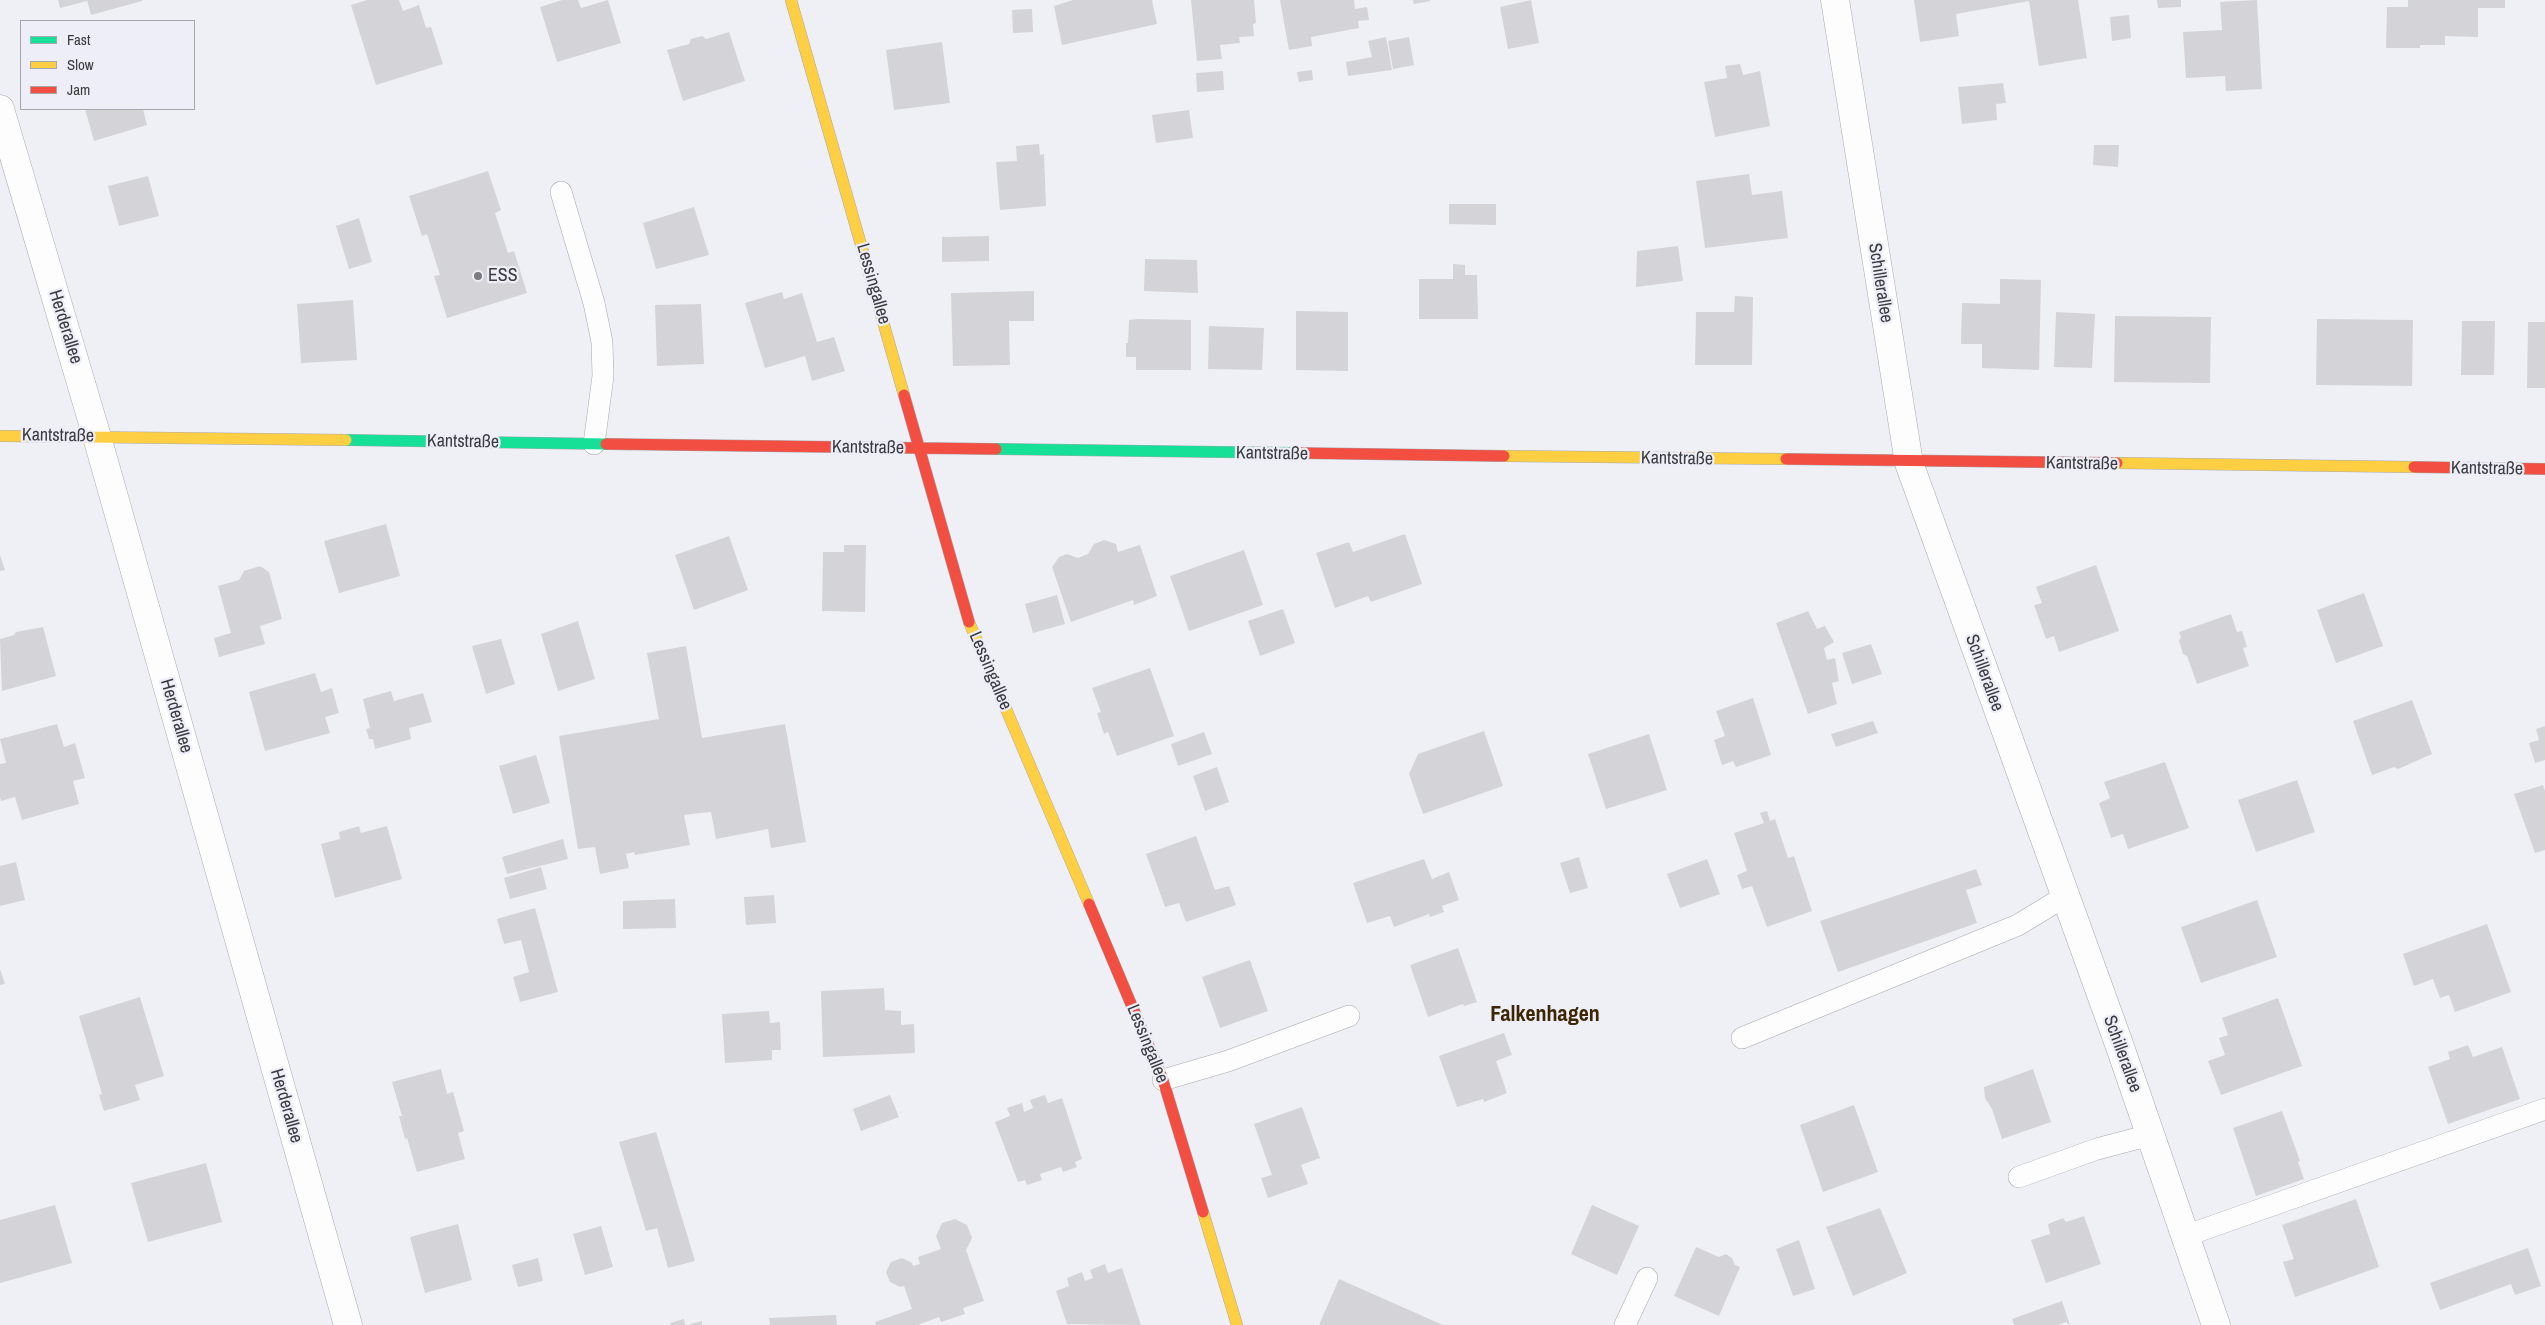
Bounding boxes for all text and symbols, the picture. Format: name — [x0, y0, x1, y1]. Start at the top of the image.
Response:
legend — [20, 20, 195, 110]
text: Fast — [67, 29, 90, 50]
text: Slow — [67, 54, 94, 75]
text: Jam — [67, 79, 90, 100]
street label: Lessingallee — [851, 241, 895, 327]
street label: Schillerallee — [1863, 242, 1897, 324]
place label: ESS — [488, 265, 518, 287]
marker: ESS — [472, 270, 484, 282]
street label: Herderallee — [44, 287, 86, 367]
street label: Kantstraße — [22, 425, 94, 447]
street label: Kantstraße — [427, 431, 499, 453]
street label: Kantstraße — [832, 437, 904, 459]
street label: Kantstraße — [1236, 443, 1308, 465]
street label: Kantstraße — [1641, 448, 1713, 470]
street label: Kantstraße — [2046, 453, 2118, 475]
street label: Kantstraße — [2451, 458, 2523, 480]
street label: Lessingallee — [964, 629, 1016, 713]
street label: Schillerallee — [1960, 632, 2008, 714]
street label: Herderallee — [155, 676, 197, 756]
street label: Lessingallee — [1121, 1002, 1173, 1086]
district label: Falkenhagen — [1490, 1002, 1600, 1028]
street label: Schillerallee — [2098, 1013, 2146, 1095]
street label: Herderallee — [265, 1066, 307, 1146]

